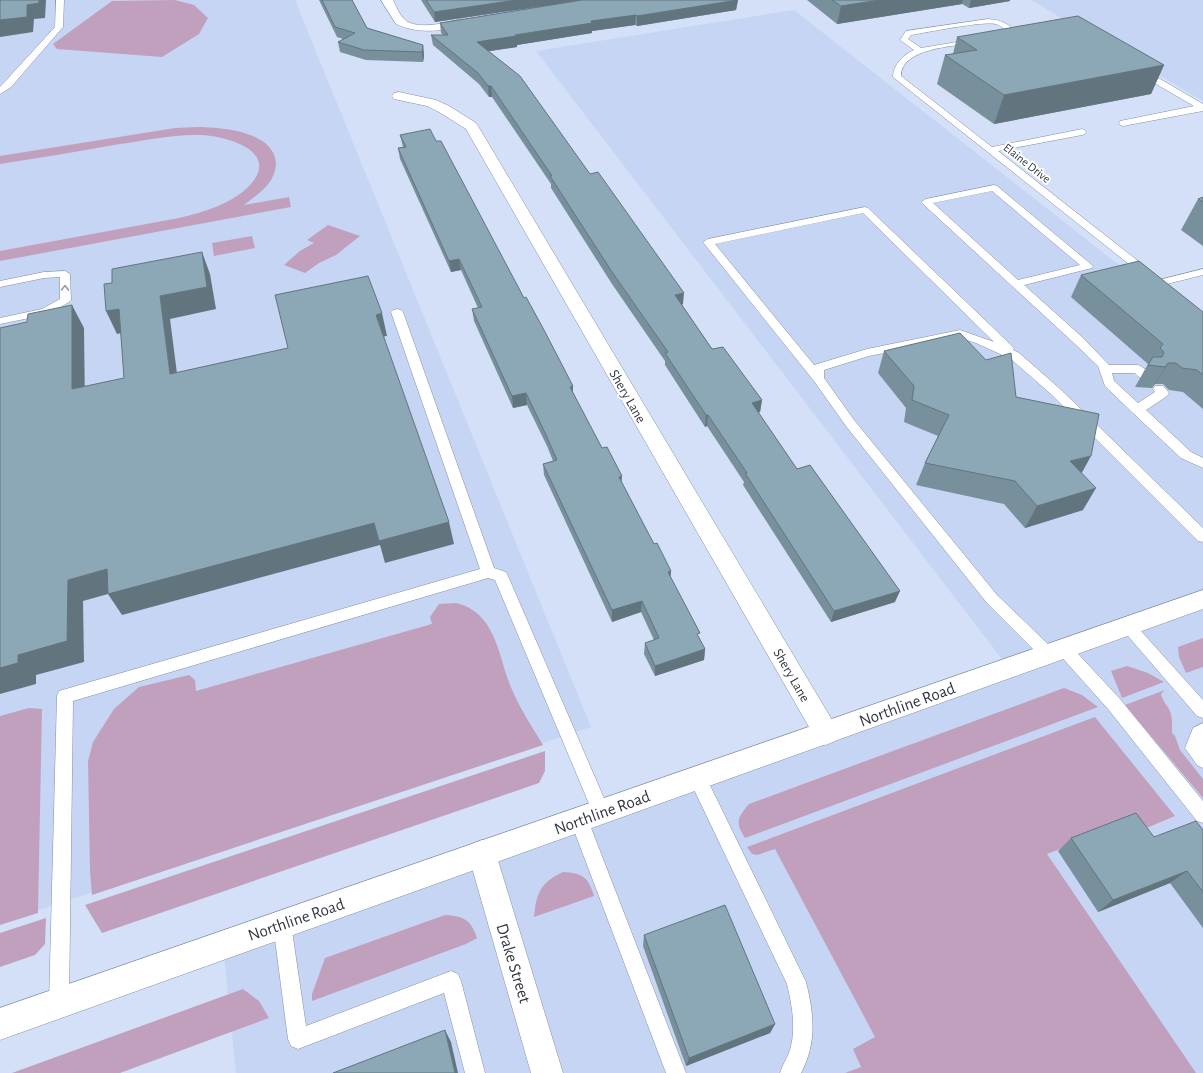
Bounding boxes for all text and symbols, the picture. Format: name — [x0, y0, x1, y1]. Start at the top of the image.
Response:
street label: Elaine Drive — [1001, 141, 1053, 185]
one-way arrow — [61, 285, 69, 291]
street label: Shery Lane — [606, 367, 648, 426]
street label: Shery Lane — [770, 646, 812, 705]
street label: Northline Road — [857, 679, 958, 730]
street label: Northline Road — [552, 787, 653, 838]
street label: Northline Road — [246, 895, 347, 944]
street label: Drake Street — [493, 921, 534, 1006]

